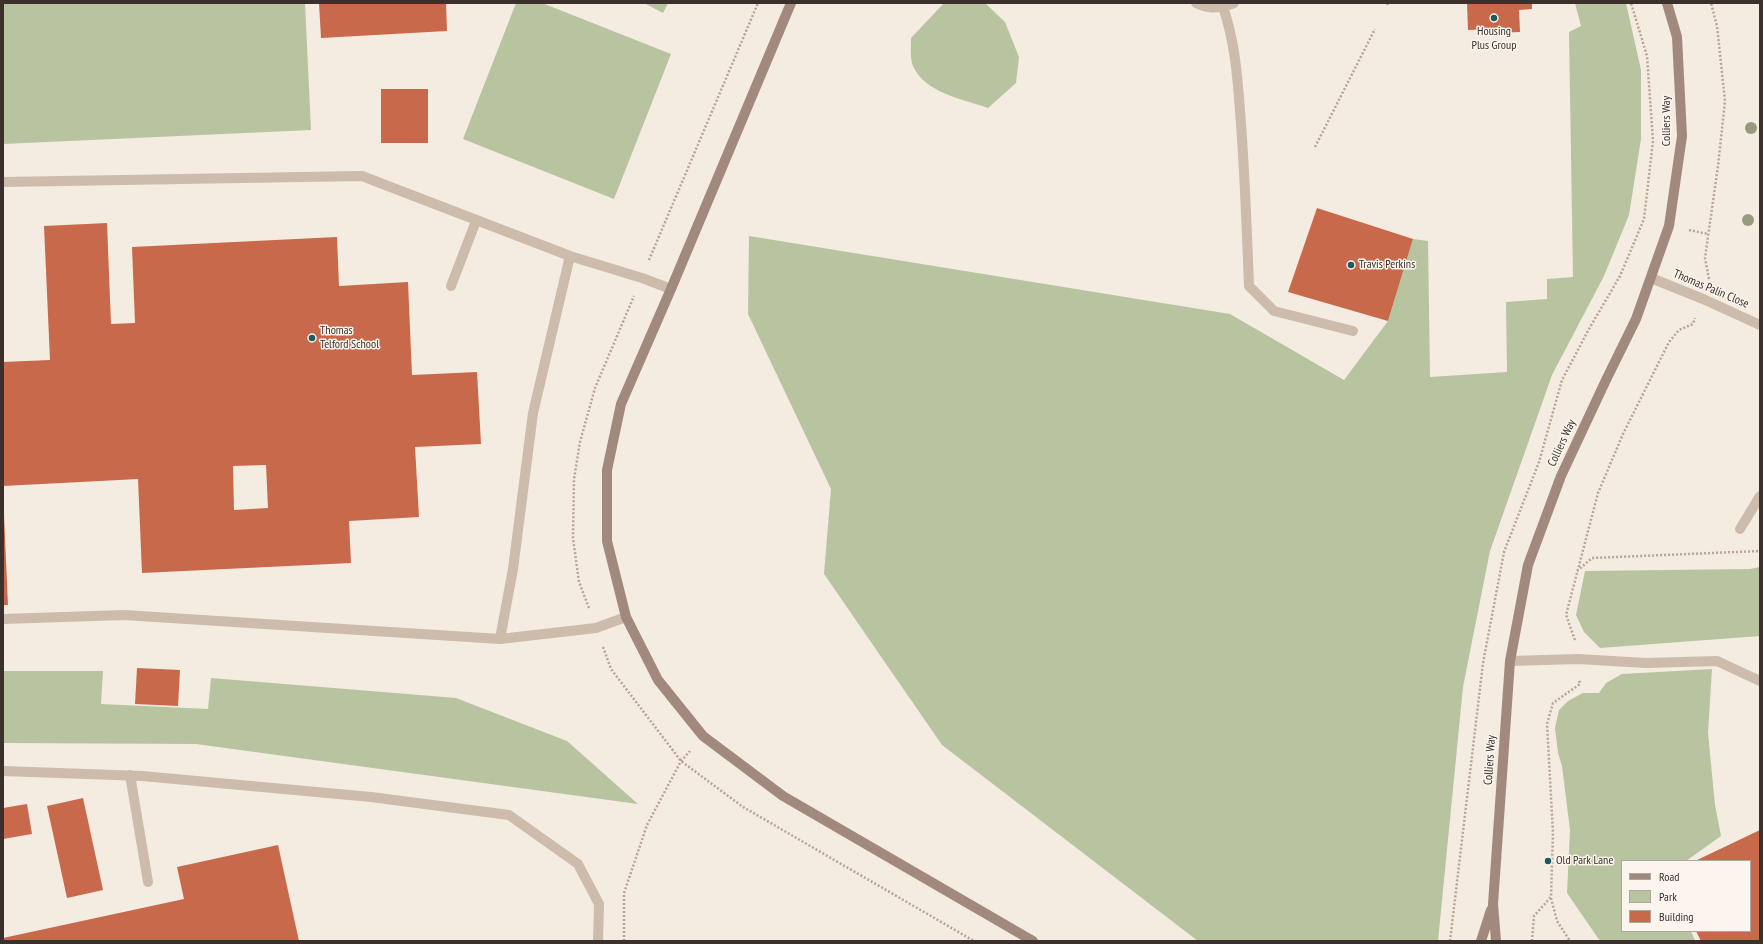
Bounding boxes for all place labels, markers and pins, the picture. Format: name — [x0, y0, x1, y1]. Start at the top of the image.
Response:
marker: Housing Plus Group — [1489, 13, 1499, 23]
place label: Housing Plus Group — [1472, 25, 1516, 53]
place label: Travis Perkins — [1359, 258, 1415, 272]
marker: Travis Perkins — [1346, 260, 1356, 270]
place label: Thomas Telford School — [320, 324, 379, 352]
marker: Thomas Telford School — [307, 333, 317, 343]
place label: Old Park Lane — [1556, 854, 1613, 868]
marker: Old Park Lane — [1543, 856, 1553, 866]

